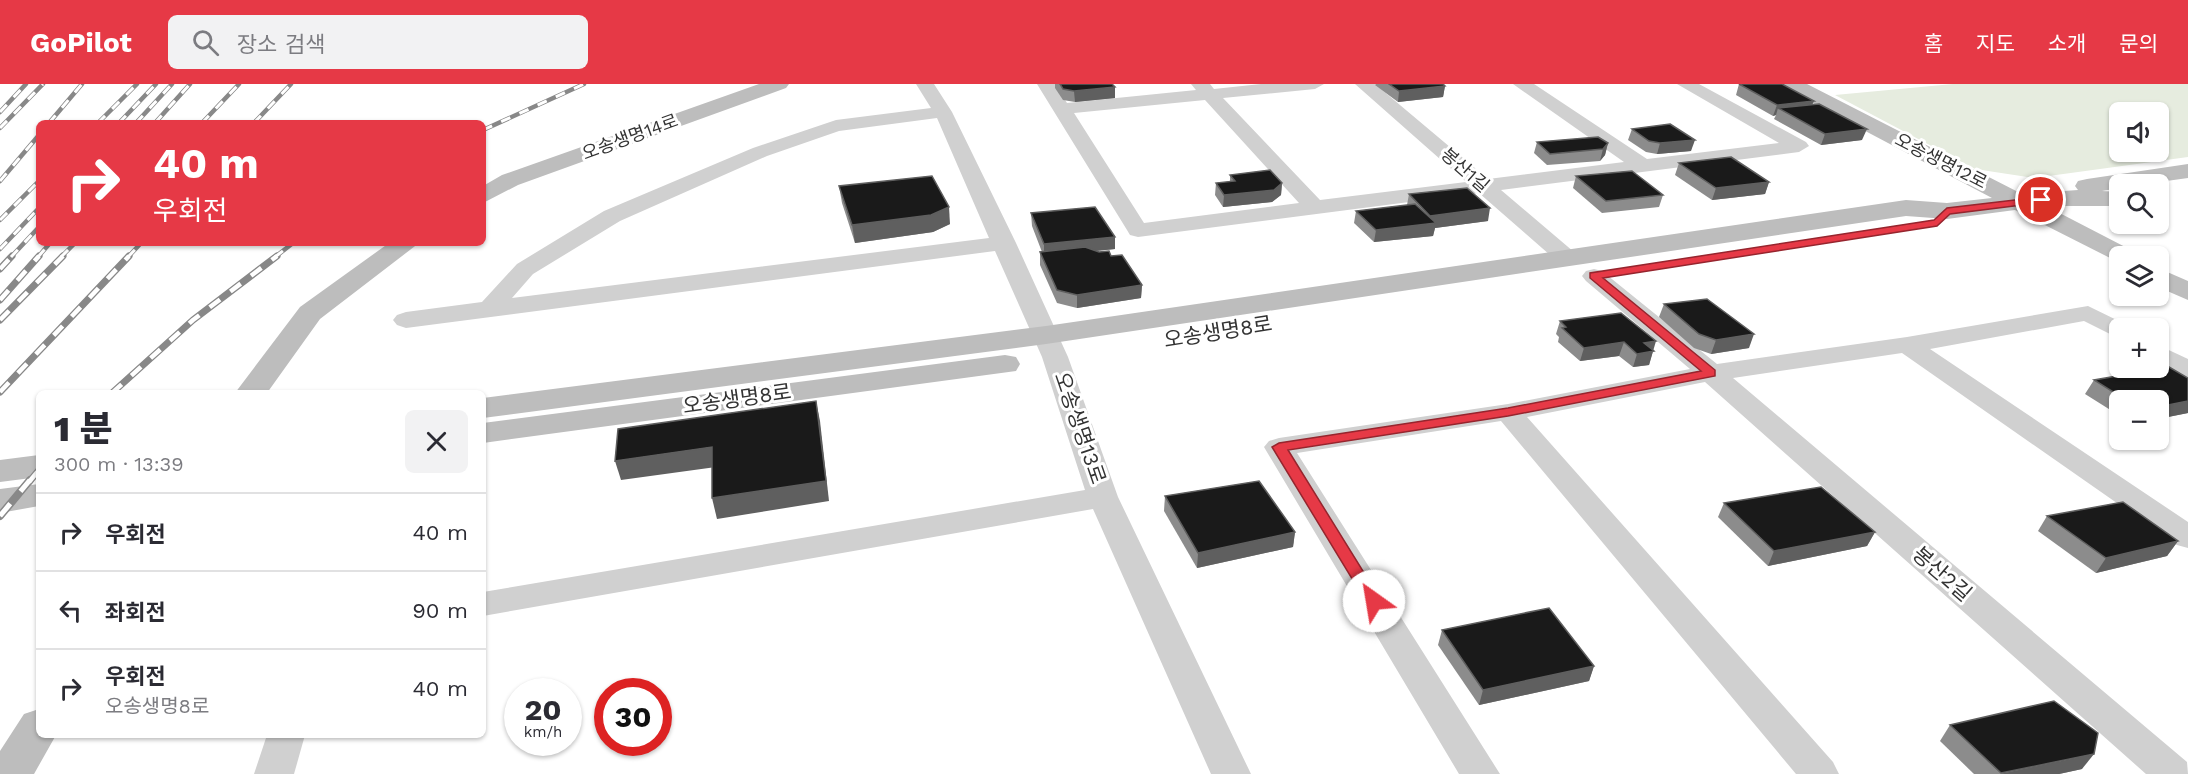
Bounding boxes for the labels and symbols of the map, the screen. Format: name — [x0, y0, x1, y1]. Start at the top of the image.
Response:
street label: 오송생명14로 — [579, 109, 681, 164]
street label: 오송생명12로 — [1892, 128, 1991, 193]
street label: 봉산1길 — [1437, 143, 1494, 196]
pin — [2015, 174, 2066, 225]
street label: 오송생명8로 — [1162, 311, 1274, 352]
street label: 오송생명13로 — [1050, 368, 1111, 487]
street label: 오송생명8로 — [681, 379, 793, 419]
street label: 봉산2길 — [1908, 541, 1977, 606]
position arrow — [1342, 569, 1406, 633]
speed limit sign: 30 — [594, 678, 672, 756]

